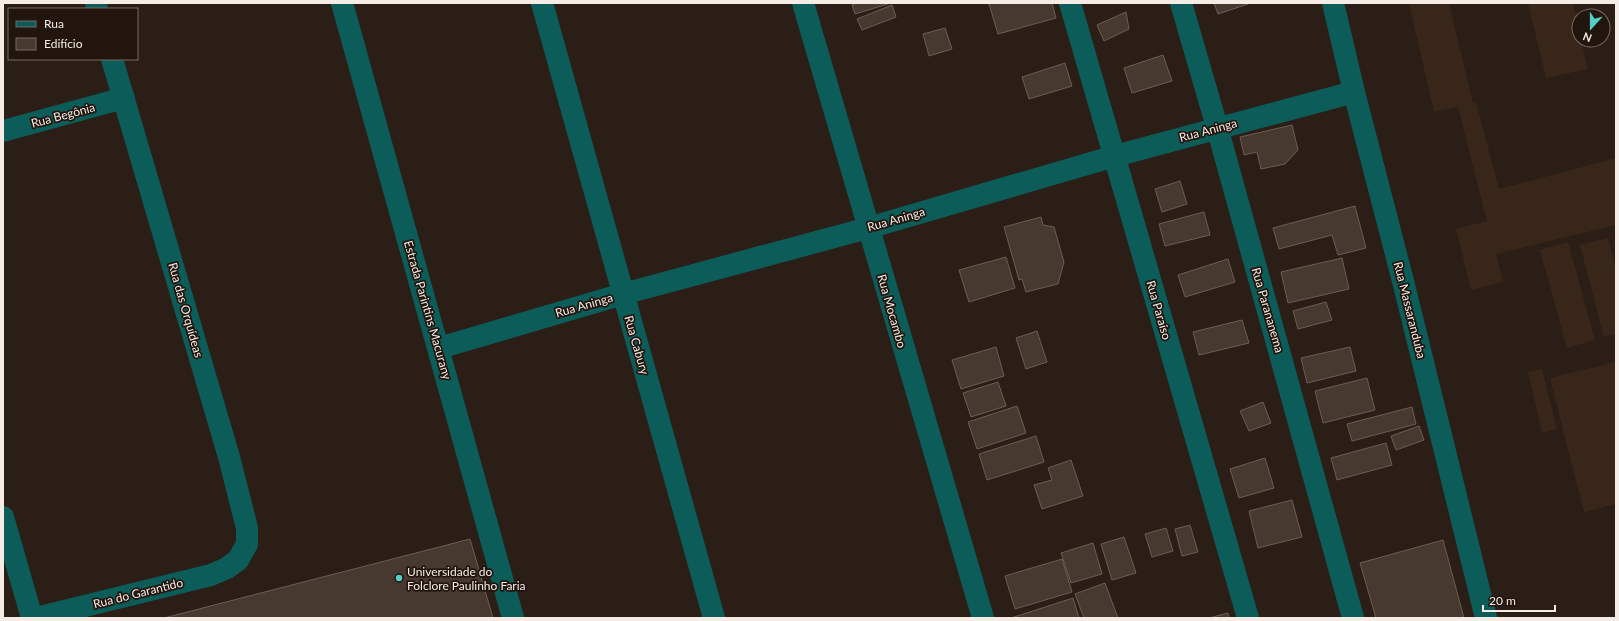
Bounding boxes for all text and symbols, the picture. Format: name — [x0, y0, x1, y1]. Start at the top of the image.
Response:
legend — [8, 8, 138, 60]
north arrow — [1571, 8, 1611, 48]
text: Rua — [44, 16, 64, 31]
text: N — [1581, 30, 1594, 45]
text: Edifício — [44, 36, 83, 51]
street label: Rua Begônia — [29, 99, 97, 131]
street label: Rua Aninga — [1177, 115, 1239, 145]
street label: Rua Aninga — [865, 204, 927, 234]
street label: Estrada Parintins Macurany — [401, 239, 455, 382]
street label: Rua Massaranduba — [1391, 260, 1429, 360]
street label: Rua das Orquídeas — [165, 261, 207, 359]
street label: Rua Parananema — [1249, 266, 1287, 354]
street label: Rua Mocambo — [874, 272, 910, 350]
street label: Rua Paraíso — [1143, 279, 1175, 342]
street label: Rua Aninga — [553, 290, 615, 320]
street label: Rua Cabury — [621, 314, 653, 377]
place label: Universidade do Folclore Paulinho Faria — [407, 564, 526, 593]
marker: Universidade do Folclore Paulinho Faria — [394, 573, 404, 583]
street label: Rua do Garantido — [92, 575, 185, 611]
scale bar — [1483, 587, 1555, 613]
text: 20 m — [1489, 593, 1516, 608]

